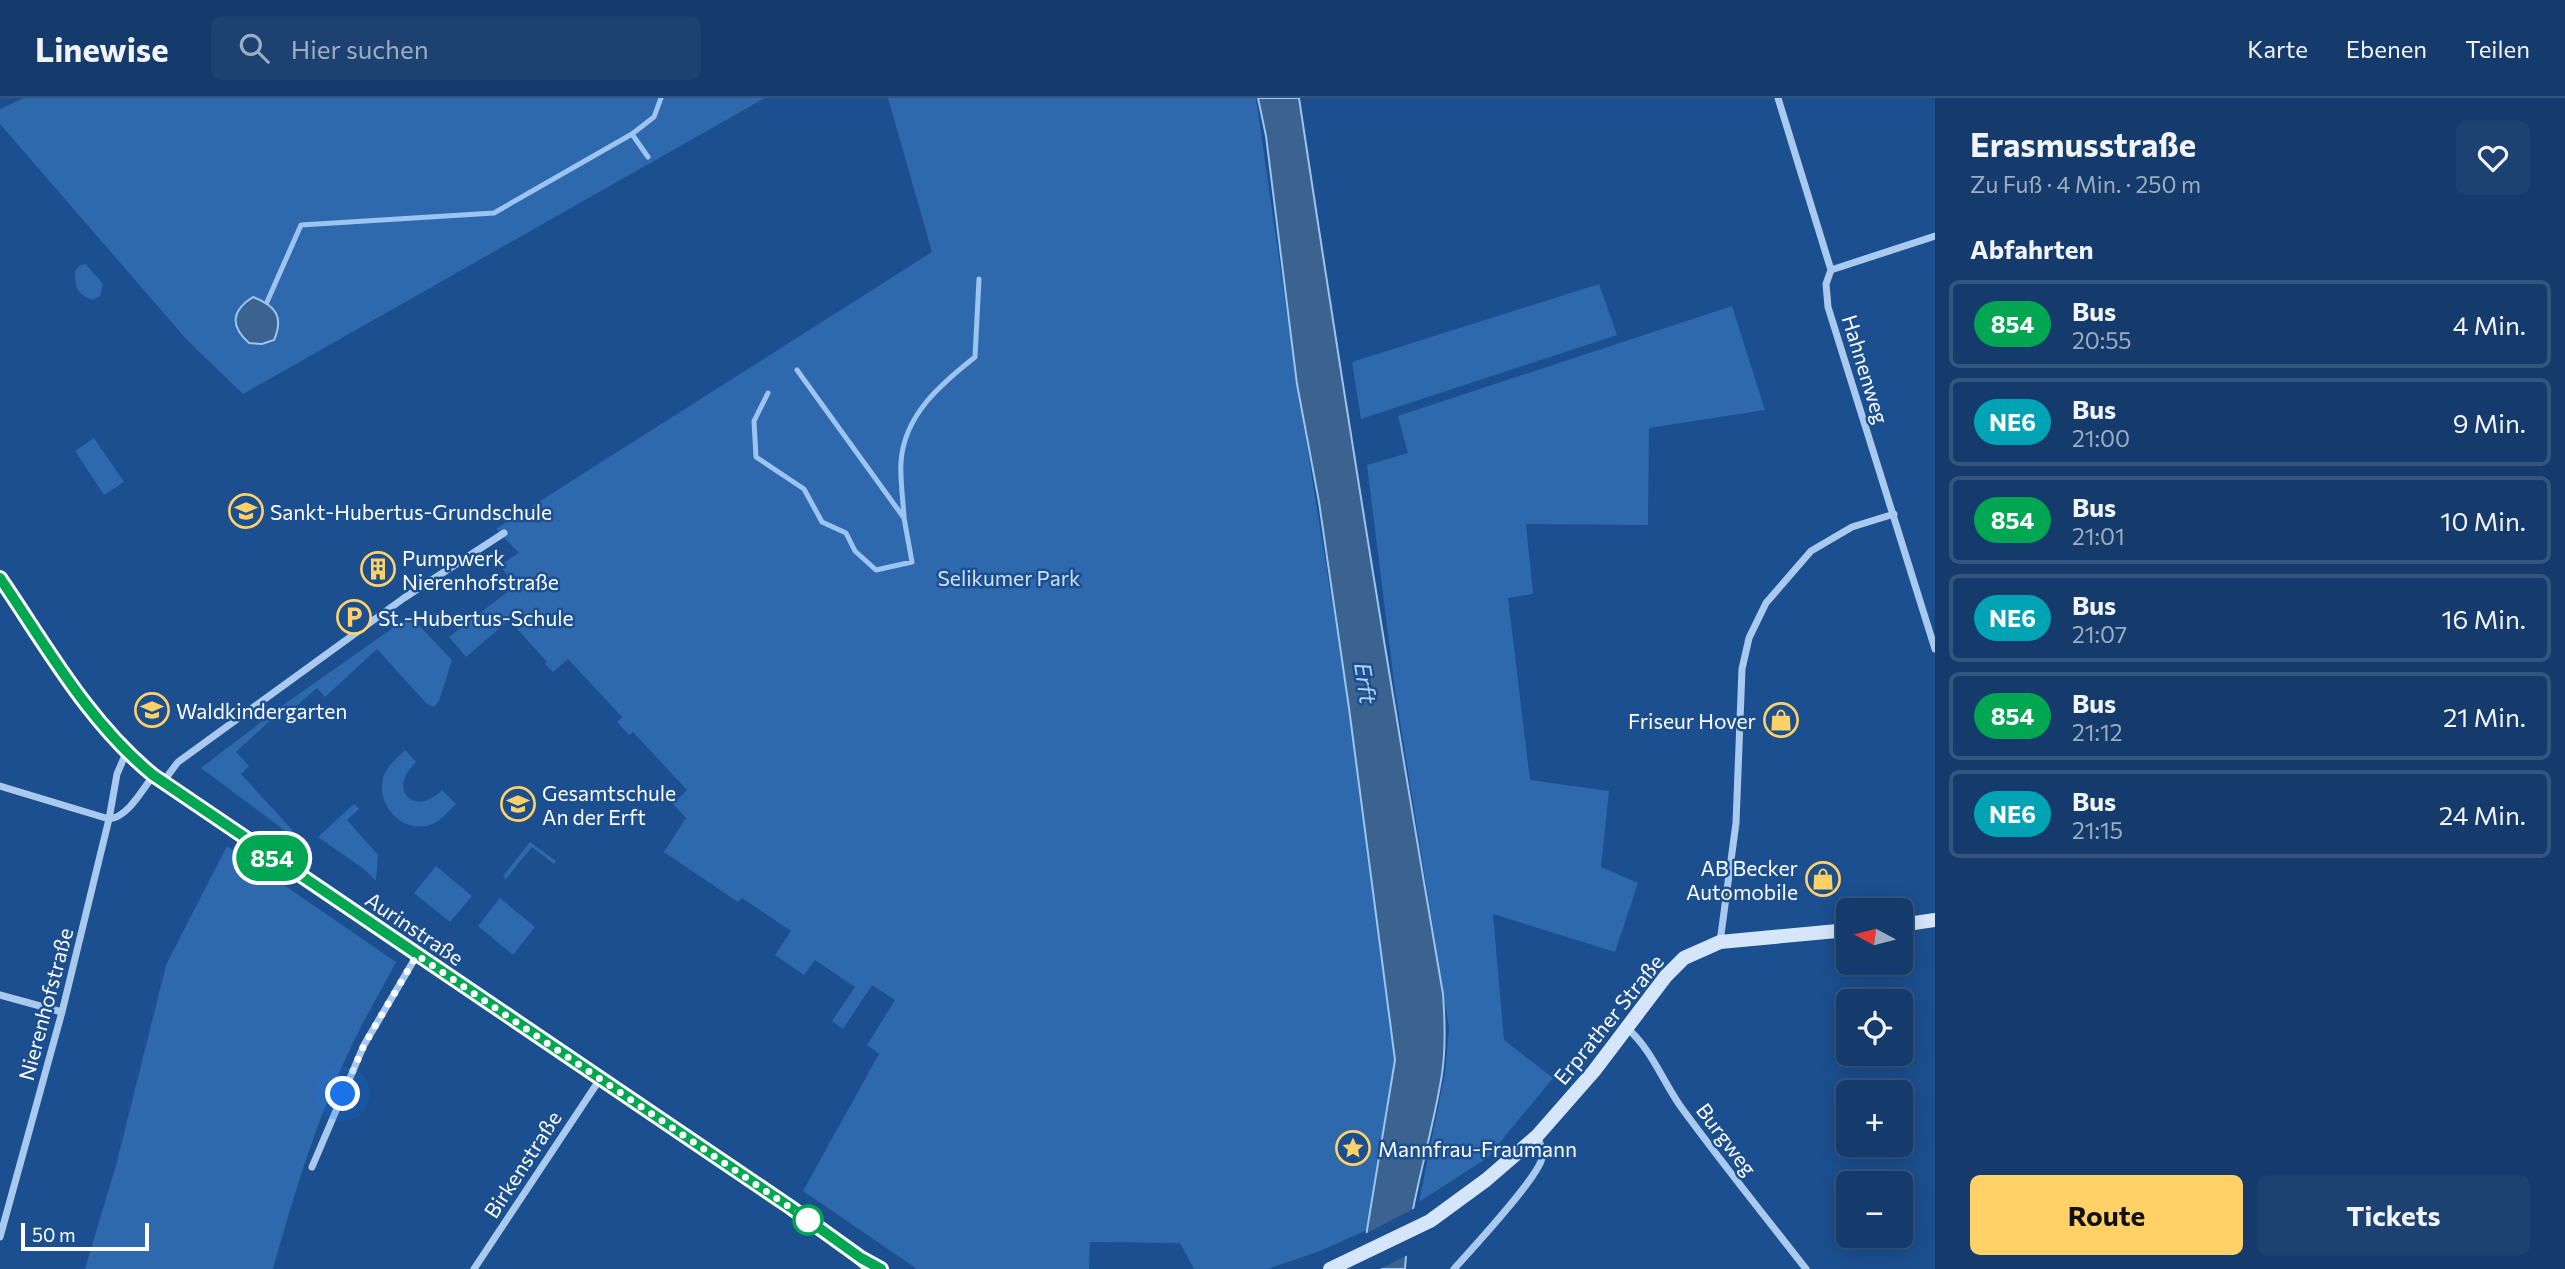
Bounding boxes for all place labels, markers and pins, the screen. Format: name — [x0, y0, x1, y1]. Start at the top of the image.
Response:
school or university icon: Sankt-Hubertus-Grundschule — [227, 492, 265, 530]
place label: Sankt-Hubertus-Grundschule — [270, 499, 552, 524]
place label: Pumpwerk Nierenhofstraße — [402, 545, 559, 594]
building icon: Pumpwerk Nierenhofstraße — [359, 550, 397, 588]
parking icon: St.-Hubertus-Schule — [335, 598, 373, 636]
place label: St.-Hubertus-Schule — [378, 605, 574, 630]
school or university icon: Waldkindergarten — [133, 691, 171, 729]
place label: Waldkindergarten — [176, 698, 347, 723]
shop icon: Friseur Hover — [1762, 701, 1800, 739]
place label: Friseur Hover — [1628, 708, 1756, 733]
place label: Gesamtschule An der Erft — [542, 780, 676, 829]
school or university icon: Gesamtschule An der Erft — [499, 785, 537, 823]
place label: AB Becker Automobile — [1686, 855, 1798, 904]
shop icon: AB Becker Automobile — [1804, 860, 1842, 898]
place icon: Mannfrau-Fraumann — [1334, 1129, 1372, 1167]
place label: Mannfrau-Fraumann — [1378, 1136, 1577, 1161]
unlabelled marker — [793, 1205, 823, 1235]

